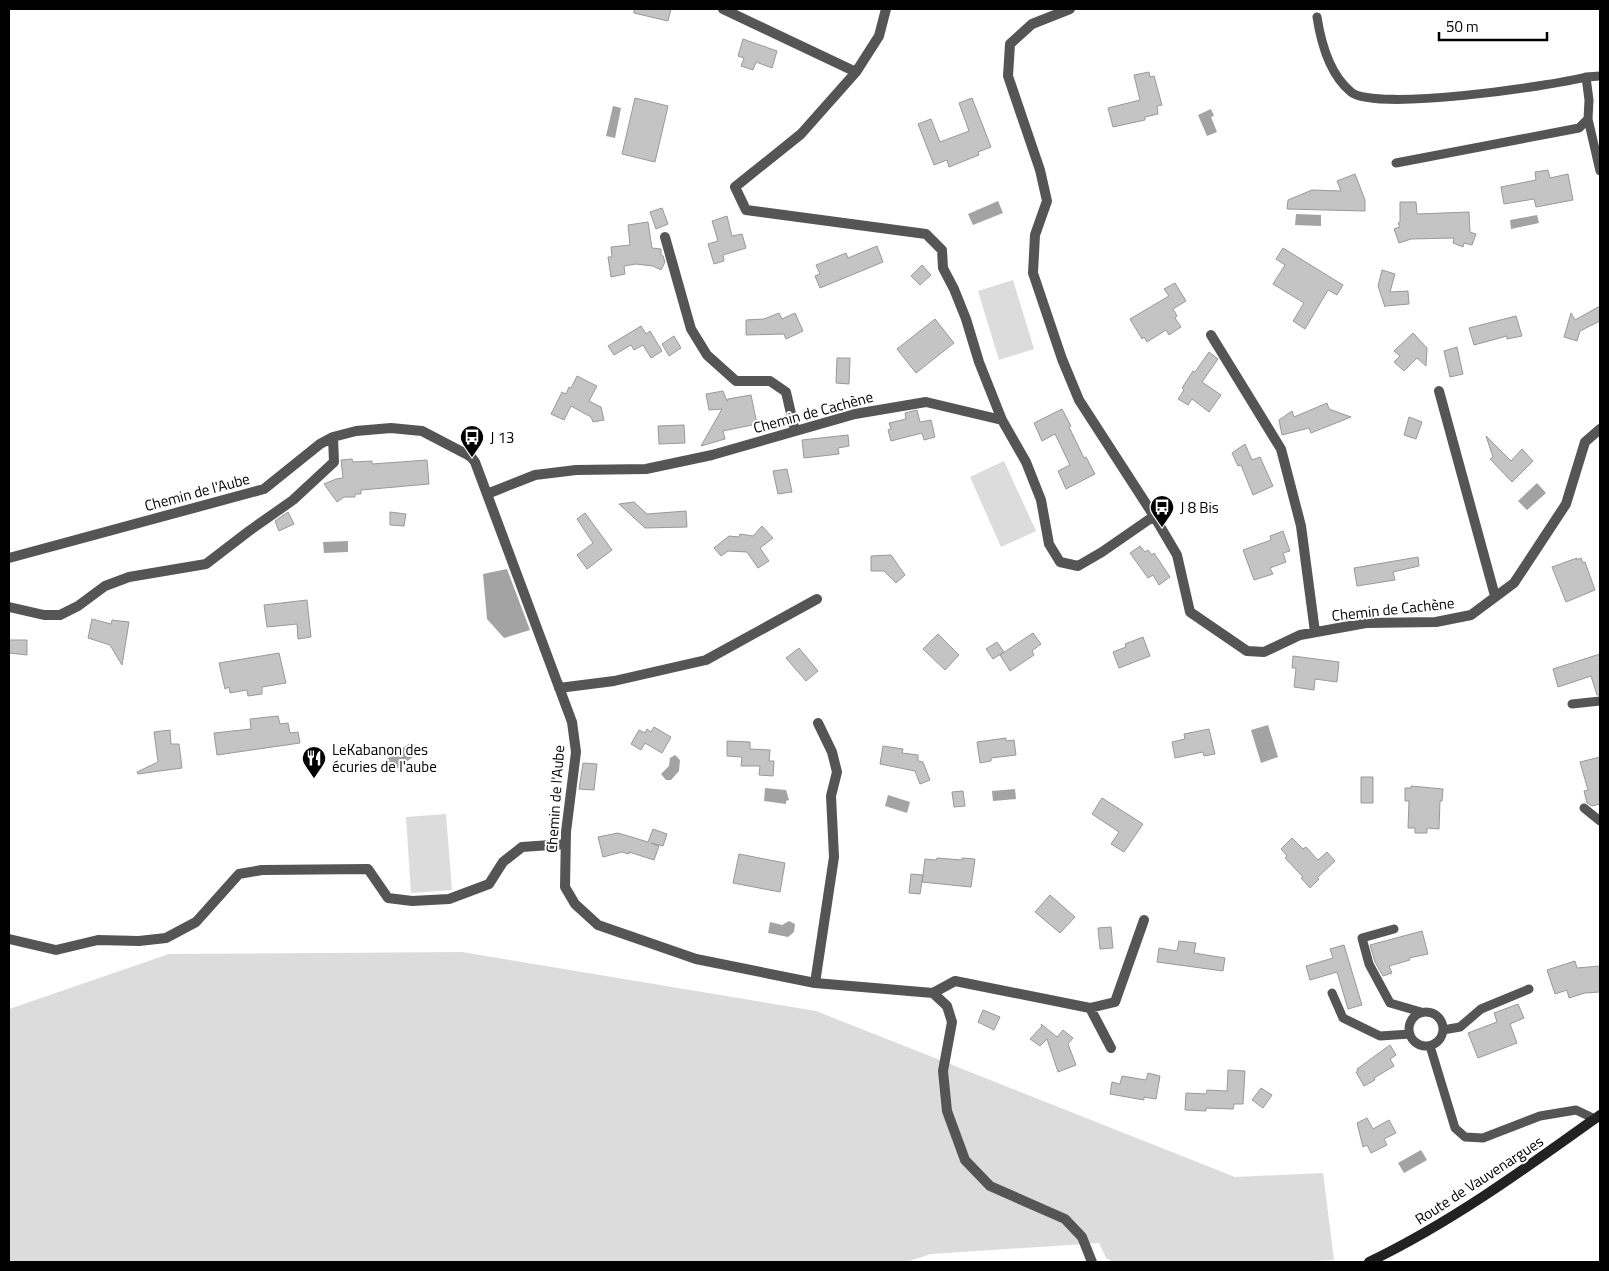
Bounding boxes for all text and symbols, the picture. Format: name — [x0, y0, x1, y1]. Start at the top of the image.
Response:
scale bar — [1439, 10, 1546, 42]
text: 50 m — [1446, 15, 1479, 38]
street label: Chemin de Cachène — [750, 385, 876, 439]
bus stop icon: J 13 — [459, 424, 485, 458]
place label: J 13 — [490, 426, 514, 449]
street label: Chemin de l'Aube — [142, 467, 252, 517]
bus stop icon: J 8 Bis — [1149, 494, 1175, 528]
place label: J 8 Bis — [1180, 496, 1219, 519]
street label: Chemin de Cachène — [1331, 591, 1455, 627]
place label: LeKabanon des écuries de l'aube — [332, 738, 437, 778]
street label: Chemin de l'Aube — [540, 744, 570, 854]
restaurant icon: LeKabanon des écuries de l'aube — [301, 745, 327, 779]
street label: Route de Vauvenargues — [1410, 1130, 1548, 1230]

